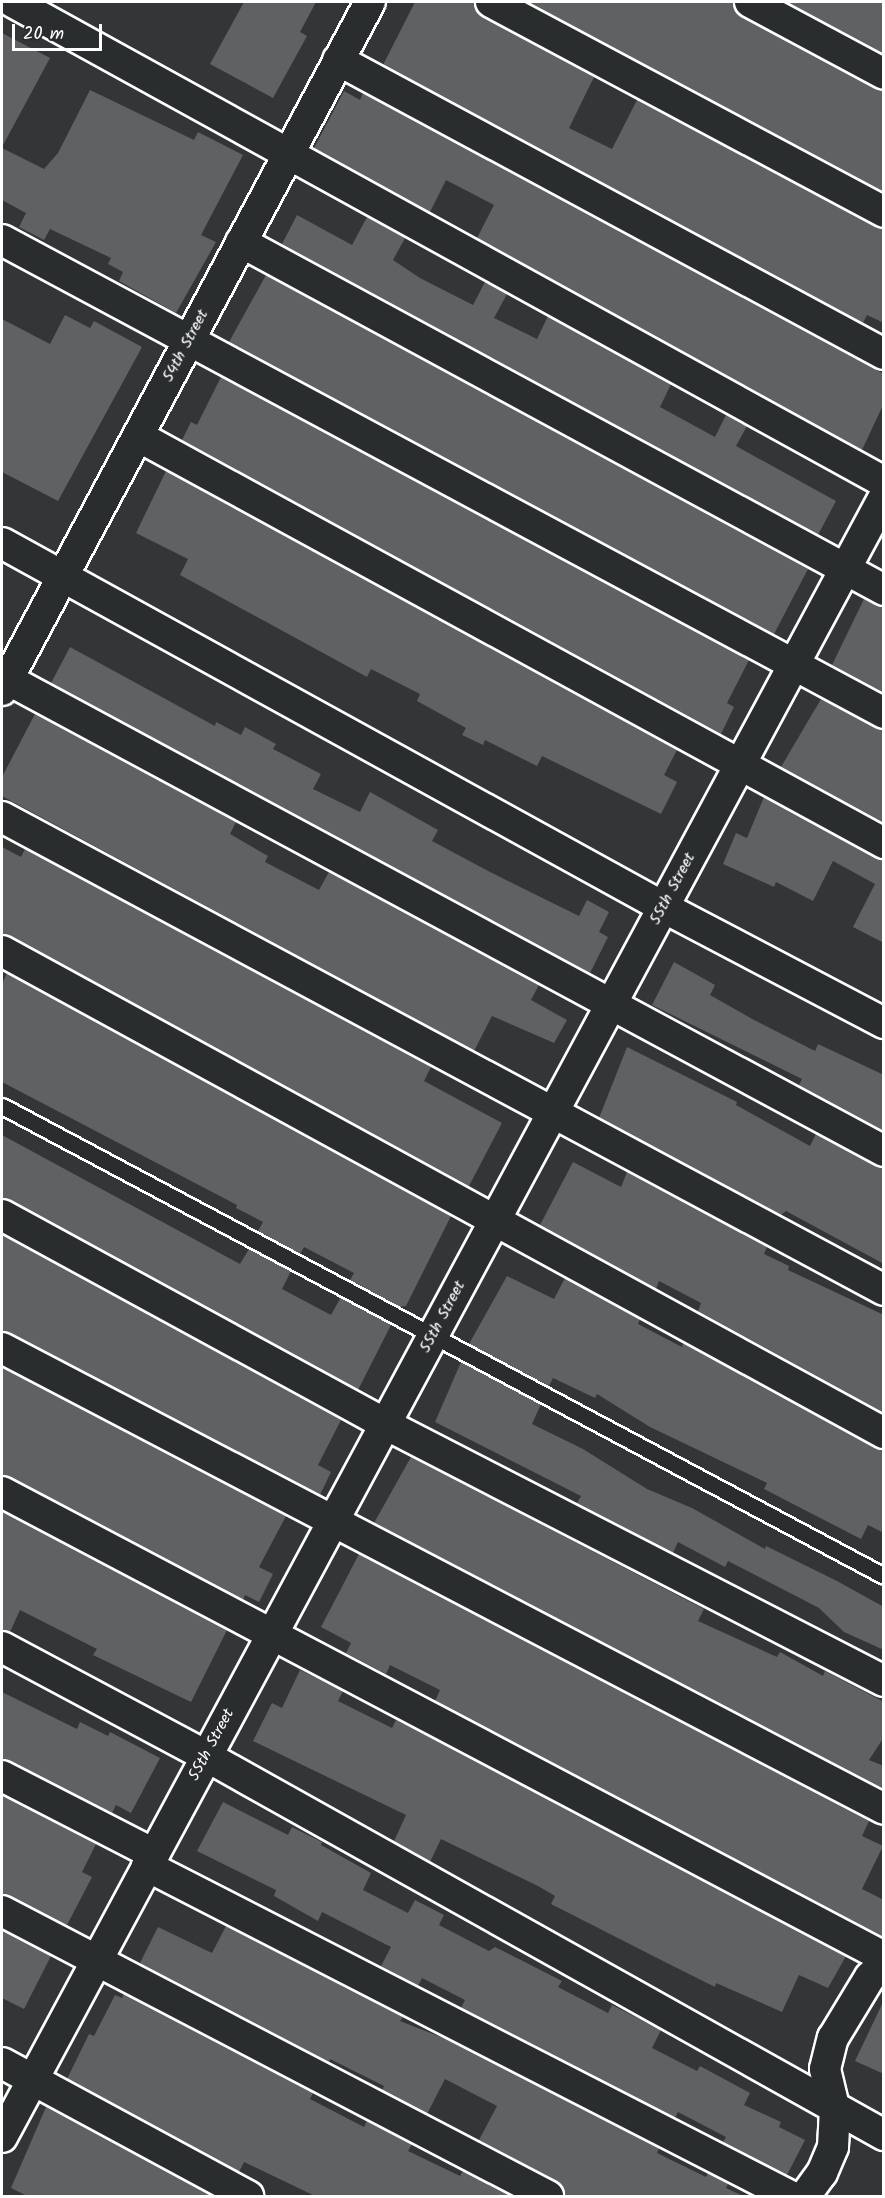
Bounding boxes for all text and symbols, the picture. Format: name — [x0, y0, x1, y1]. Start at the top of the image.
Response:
scale bar — [15, 12, 105, 50]
text: 20 m — [23, 20, 64, 49]
street label: 54th Street — [159, 307, 213, 385]
street label: 55th Street — [646, 850, 700, 928]
street label: 55th Street — [416, 1278, 470, 1356]
street label: 55th Street — [185, 1706, 239, 1784]

